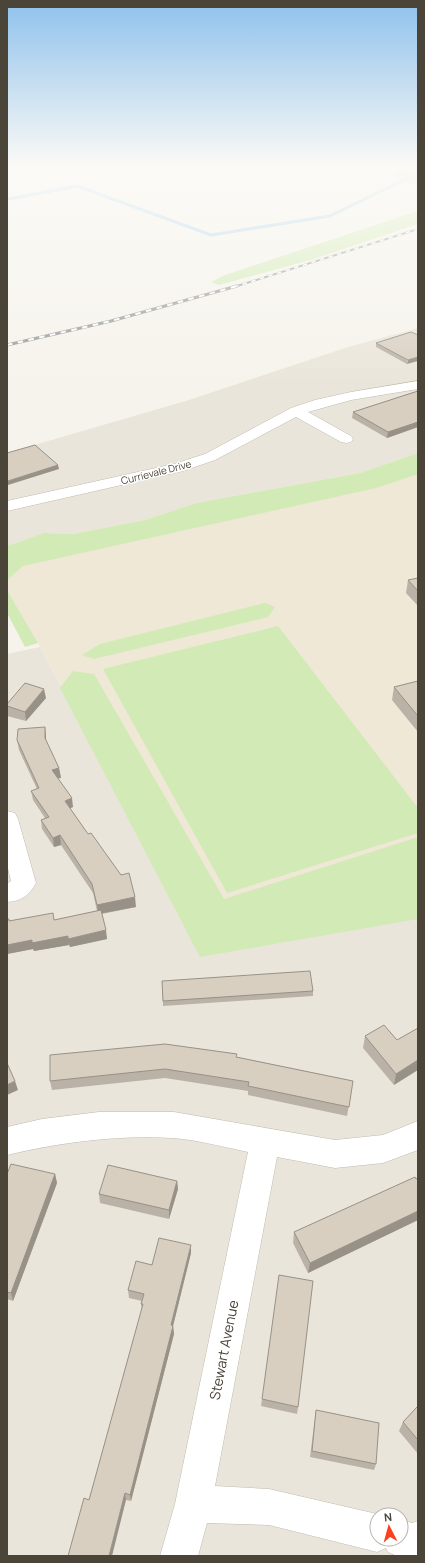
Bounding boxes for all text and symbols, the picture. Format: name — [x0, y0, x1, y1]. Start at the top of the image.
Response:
street label: Currievale Drive — [119, 456, 193, 488]
street label: Stewart Avenue — [205, 1298, 243, 1401]
north arrow — [369, 1507, 409, 1547]
text: N — [383, 1509, 393, 1524]

